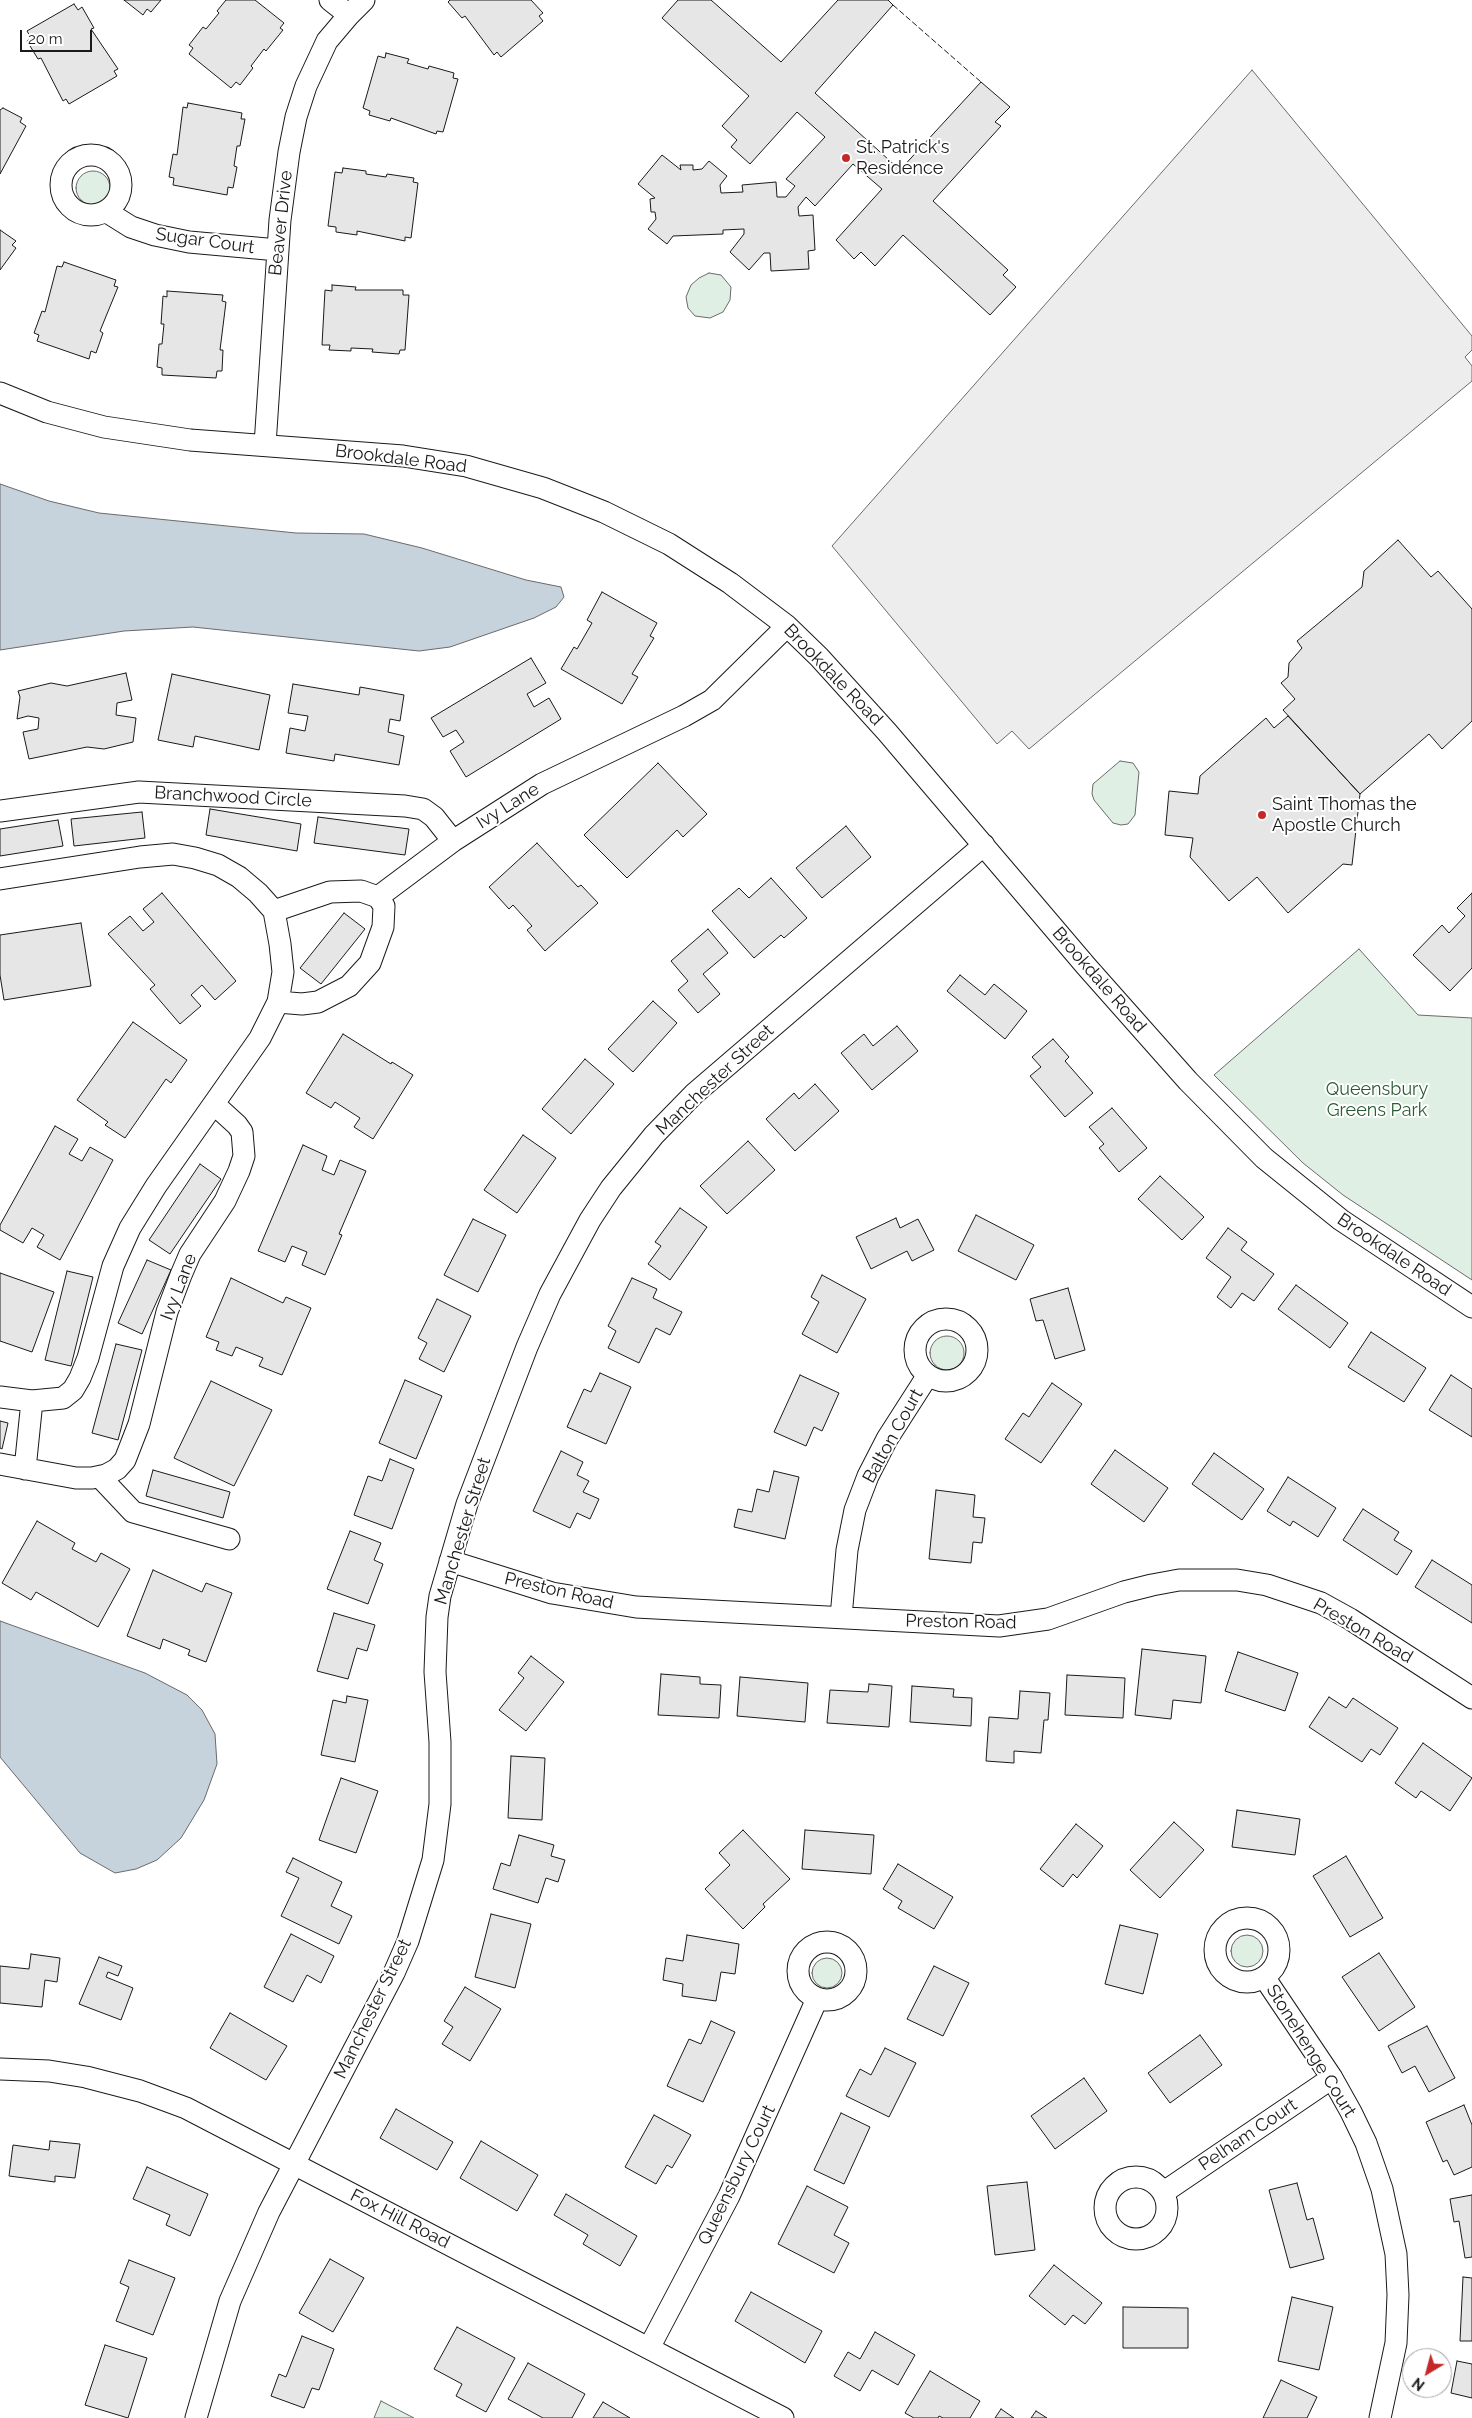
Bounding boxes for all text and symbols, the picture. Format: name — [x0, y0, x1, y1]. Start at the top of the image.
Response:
scale bar — [22, 20, 95, 52]
text: 20 m — [28, 30, 63, 48]
place label: St. Patrick's Residence — [856, 137, 949, 180]
marker: St. Patrick's Residence — [840, 152, 852, 164]
street label: Beaver Drive — [265, 169, 297, 277]
street label: Sugar Court — [154, 223, 256, 259]
street label: Brookdale Road — [334, 440, 468, 478]
street label: Brookdale Road — [779, 620, 887, 730]
street label: Ivy Lane — [473, 778, 543, 834]
street label: Branchwood Circle — [154, 782, 312, 812]
place label: Saint Thomas the Apostle Church — [1272, 794, 1417, 836]
marker: Saint Thomas the Apostle Church — [1256, 809, 1268, 821]
street label: Brookdale Road — [1047, 923, 1151, 1037]
street label: Manchester Street — [652, 1020, 778, 1140]
park label: Queensbury Greens Park — [1326, 1079, 1428, 1122]
street label: Brookdale Road — [1333, 1209, 1455, 1301]
street label: Ivy Lane — [156, 1251, 202, 1323]
street label: Balton Court — [858, 1385, 928, 1487]
street label: Manchester Street — [430, 1455, 496, 1607]
street label: Preston Road — [502, 1568, 616, 1614]
street label: Preston Road — [1309, 1594, 1417, 1668]
street label: Preston Road — [905, 1610, 1017, 1634]
street label: Manchester Street — [330, 1936, 416, 2082]
street label: Stonehenge Court — [1261, 1981, 1361, 2121]
street label: Pelham Court — [1195, 2094, 1301, 2176]
street label: Queensbury Court — [694, 2101, 780, 2249]
street label: Fox Hill Road — [347, 2185, 453, 2253]
north arrow — [1402, 2348, 1452, 2398]
text: N — [1409, 2375, 1428, 2394]

